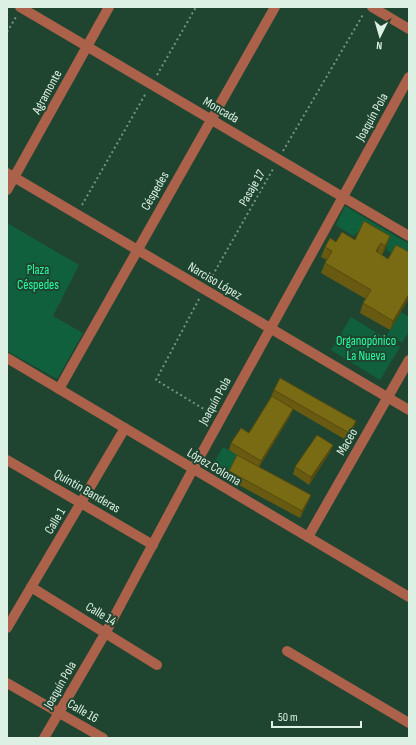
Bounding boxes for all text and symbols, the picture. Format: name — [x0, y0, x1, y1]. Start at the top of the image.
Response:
north arrow — [360, 16, 400, 56]
text: N — [376, 39, 383, 52]
street label: Agramonte — [28, 67, 66, 118]
street label: Joaquín Pola — [352, 90, 392, 145]
street label: Moncada — [200, 93, 242, 127]
street label: Pasaje 17 — [235, 166, 269, 209]
street label: Céspedes — [138, 169, 173, 213]
street label: Narciso López — [185, 259, 245, 304]
park label: Plaza Céspedes — [17, 262, 59, 293]
park label: Organopónico La Nueva — [336, 333, 396, 364]
street label: Joaquín Pola — [195, 374, 235, 429]
street label: Maceo — [333, 426, 361, 458]
street label: López Coloma — [184, 445, 244, 489]
street label: Quintín Banderas — [51, 466, 123, 517]
street label: Calle 1 — [41, 505, 69, 537]
street label: Calle 14 — [83, 599, 120, 630]
street label: Joaquín Pola — [40, 658, 80, 712]
street label: Calle 16 — [65, 696, 102, 726]
scale bar — [272, 703, 361, 729]
text: 50 m — [278, 710, 298, 725]

